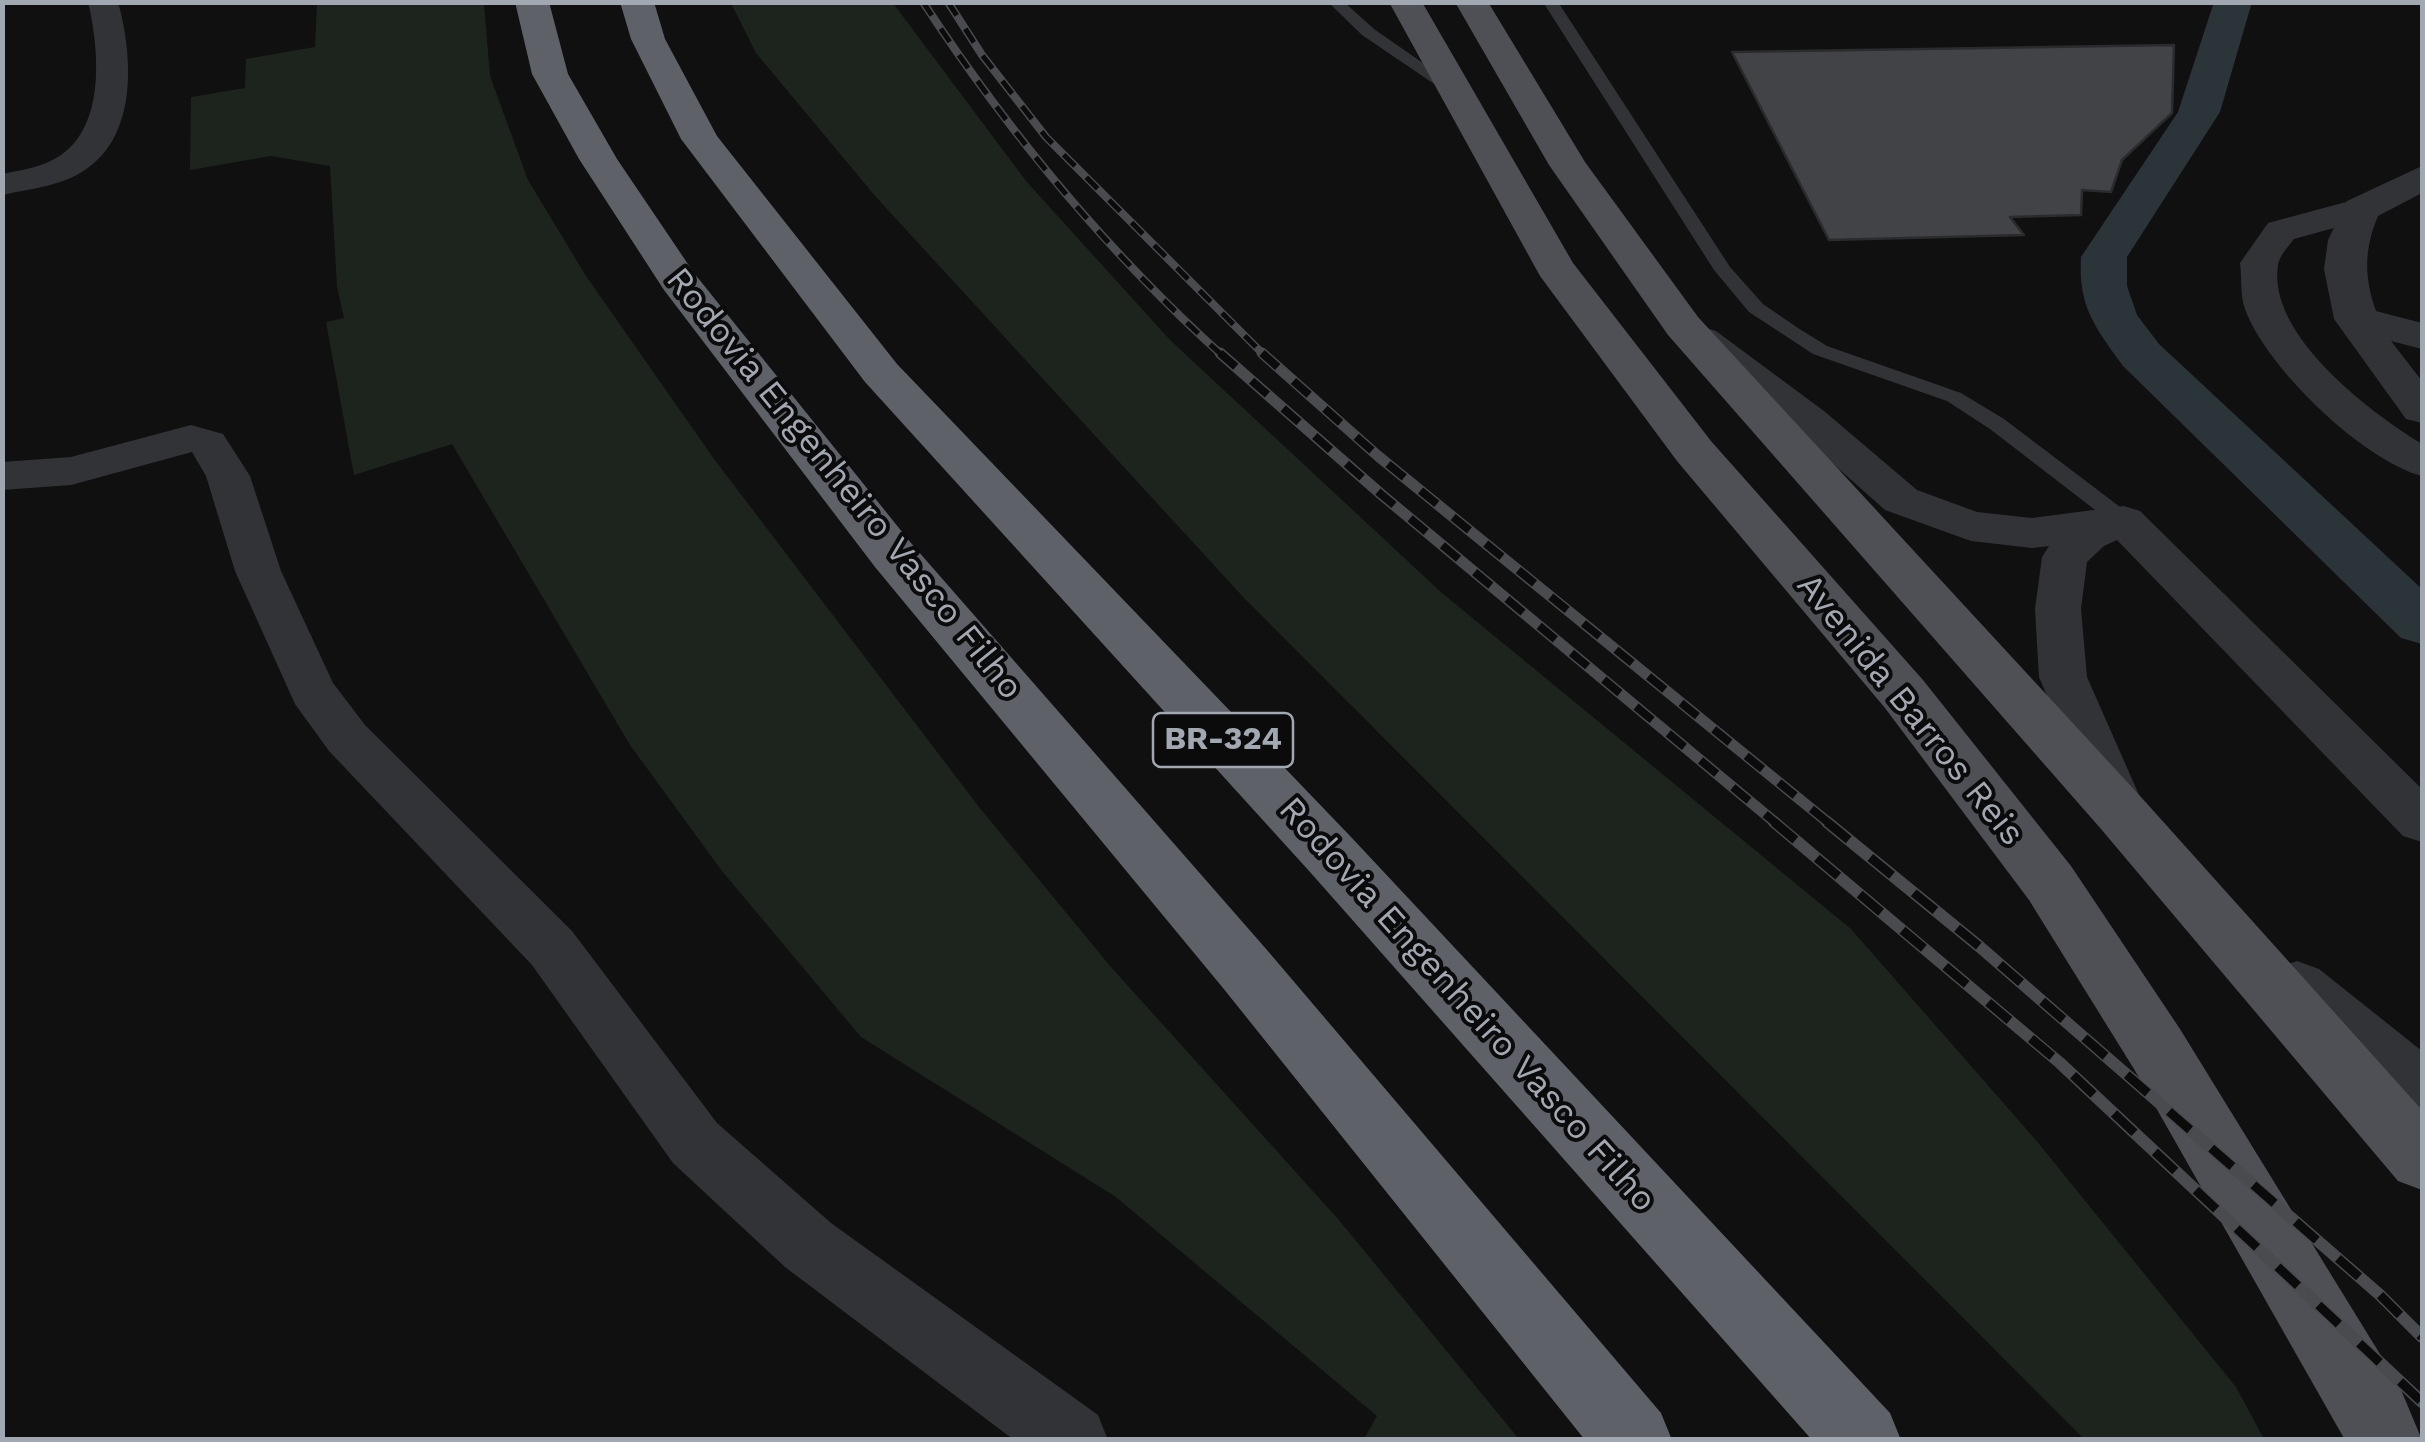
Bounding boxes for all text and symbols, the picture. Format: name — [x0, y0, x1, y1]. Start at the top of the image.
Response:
street label: Rodovia Engenheiro Vasco Filho — [657, 260, 1031, 708]
street label: Avenida Barros Reis — [1787, 566, 2033, 854]
road number: BR-324 — [1153, 713, 1293, 767]
street label: Rodovia Engenheiro Vasco Filho — [1270, 789, 1664, 1221]

